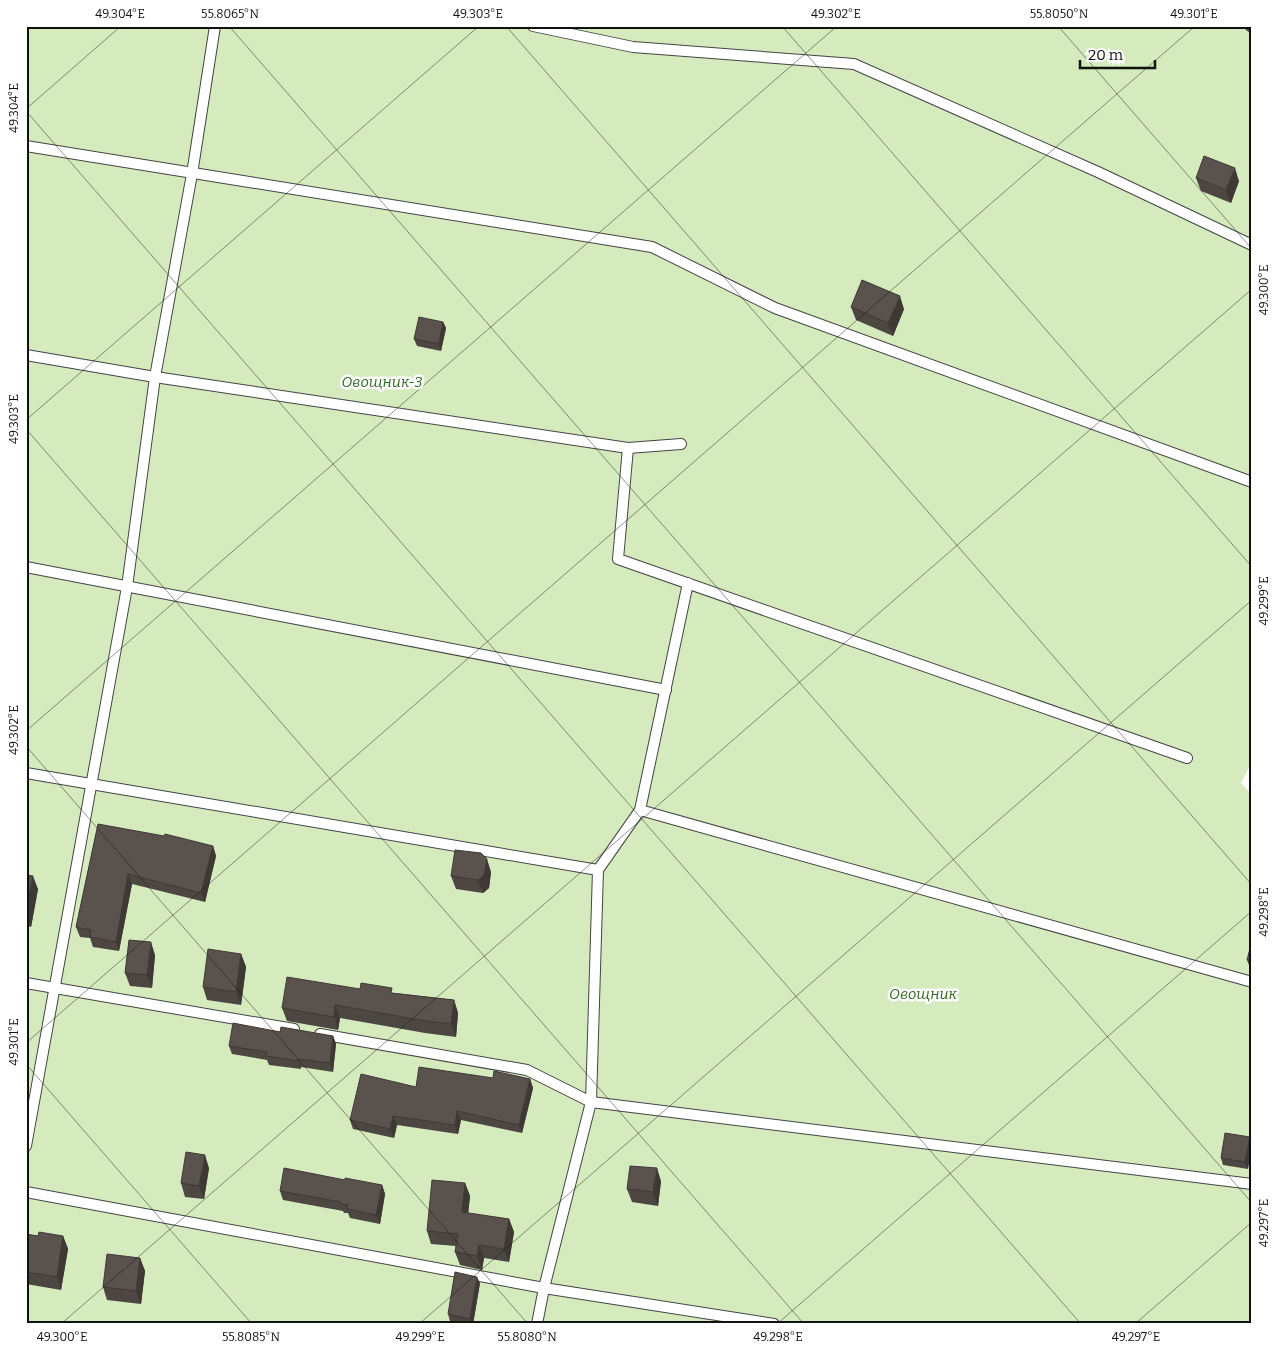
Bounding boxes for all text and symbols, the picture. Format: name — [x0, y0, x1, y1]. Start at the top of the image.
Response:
text: 49.304°E — [95, 7, 145, 21]
text: 55.8065°N — [201, 7, 259, 21]
text: 49.303°E — [453, 7, 503, 21]
text: 49.302°E — [811, 7, 861, 21]
text: 55.8050°N — [1030, 7, 1089, 21]
text: 49.301°E — [1170, 7, 1218, 21]
scale bar — [1080, 38, 1156, 70]
text: 20 m — [1088, 46, 1124, 64]
text: 49.304°E — [7, 83, 21, 133]
text: 49.300°E — [1257, 265, 1271, 315]
park label: Овощник-3 — [341, 373, 423, 391]
text: 49.303°E — [7, 394, 21, 444]
text: 49.299°E — [1257, 576, 1271, 626]
text: 49.302°E — [7, 705, 21, 755]
text: 49.298°E — [1257, 887, 1271, 937]
park label: Овощник — [889, 985, 958, 1003]
text: 49.301°E — [7, 1018, 21, 1066]
text: 49.297°E — [1257, 1199, 1271, 1247]
text: 49.300°E — [37, 1330, 87, 1344]
text: 55.8085°N — [222, 1330, 281, 1344]
text: 49.299°E — [395, 1330, 445, 1344]
text: 55.8080°N — [497, 1330, 557, 1344]
text: 49.298°E — [753, 1330, 803, 1344]
text: 49.297°E — [1112, 1330, 1160, 1344]

